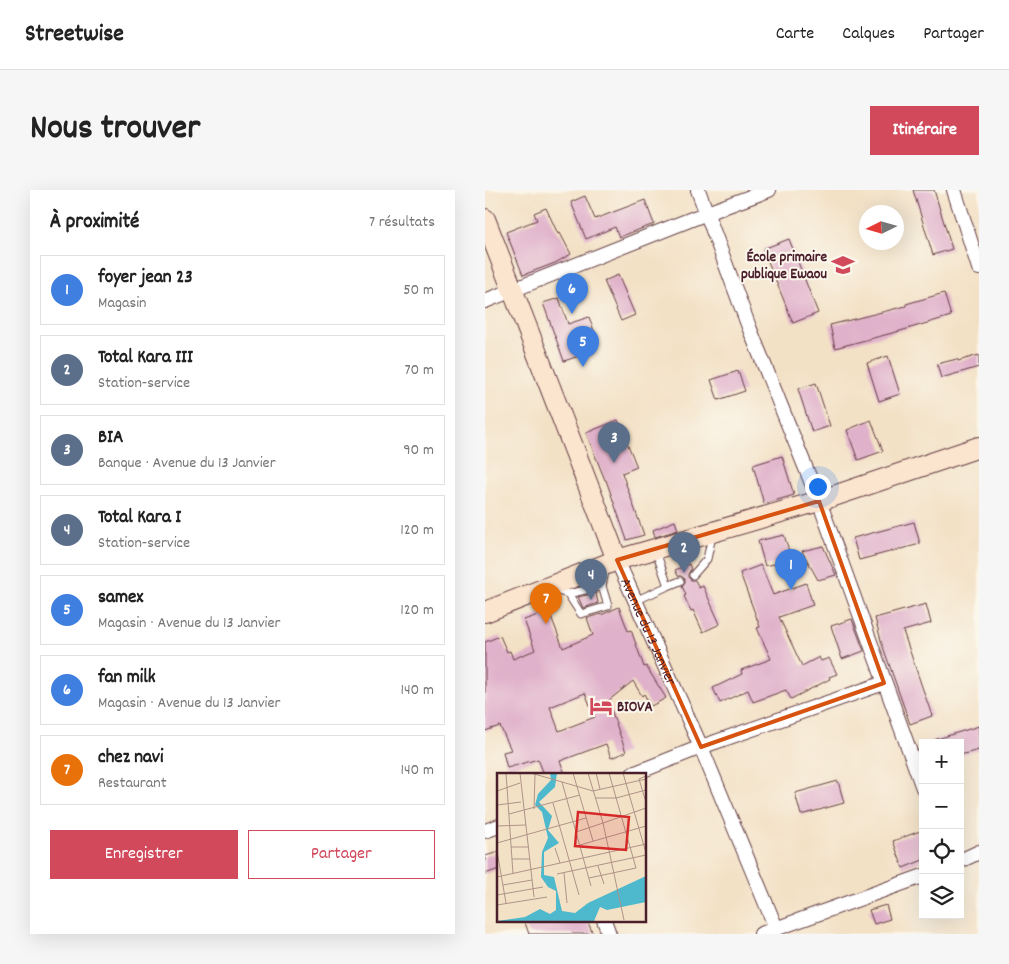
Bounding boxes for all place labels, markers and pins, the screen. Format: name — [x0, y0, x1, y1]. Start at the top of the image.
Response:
place label: École primaire publique Ewaou — [741, 247, 828, 286]
school or university icon: École primaire publique Ewaou — [830, 252, 856, 278]
pin: 6 — [556, 273, 588, 314]
pin: 5 — [567, 326, 599, 367]
pin: 3 — [598, 422, 630, 463]
pin: 2 — [668, 532, 700, 573]
pin: 1 — [775, 549, 807, 590]
pin: 4 — [575, 559, 607, 600]
pin: 7 — [530, 583, 562, 624]
hotel icon: BIOVA — [588, 693, 614, 719]
place label: BIOVA — [617, 697, 653, 719]

